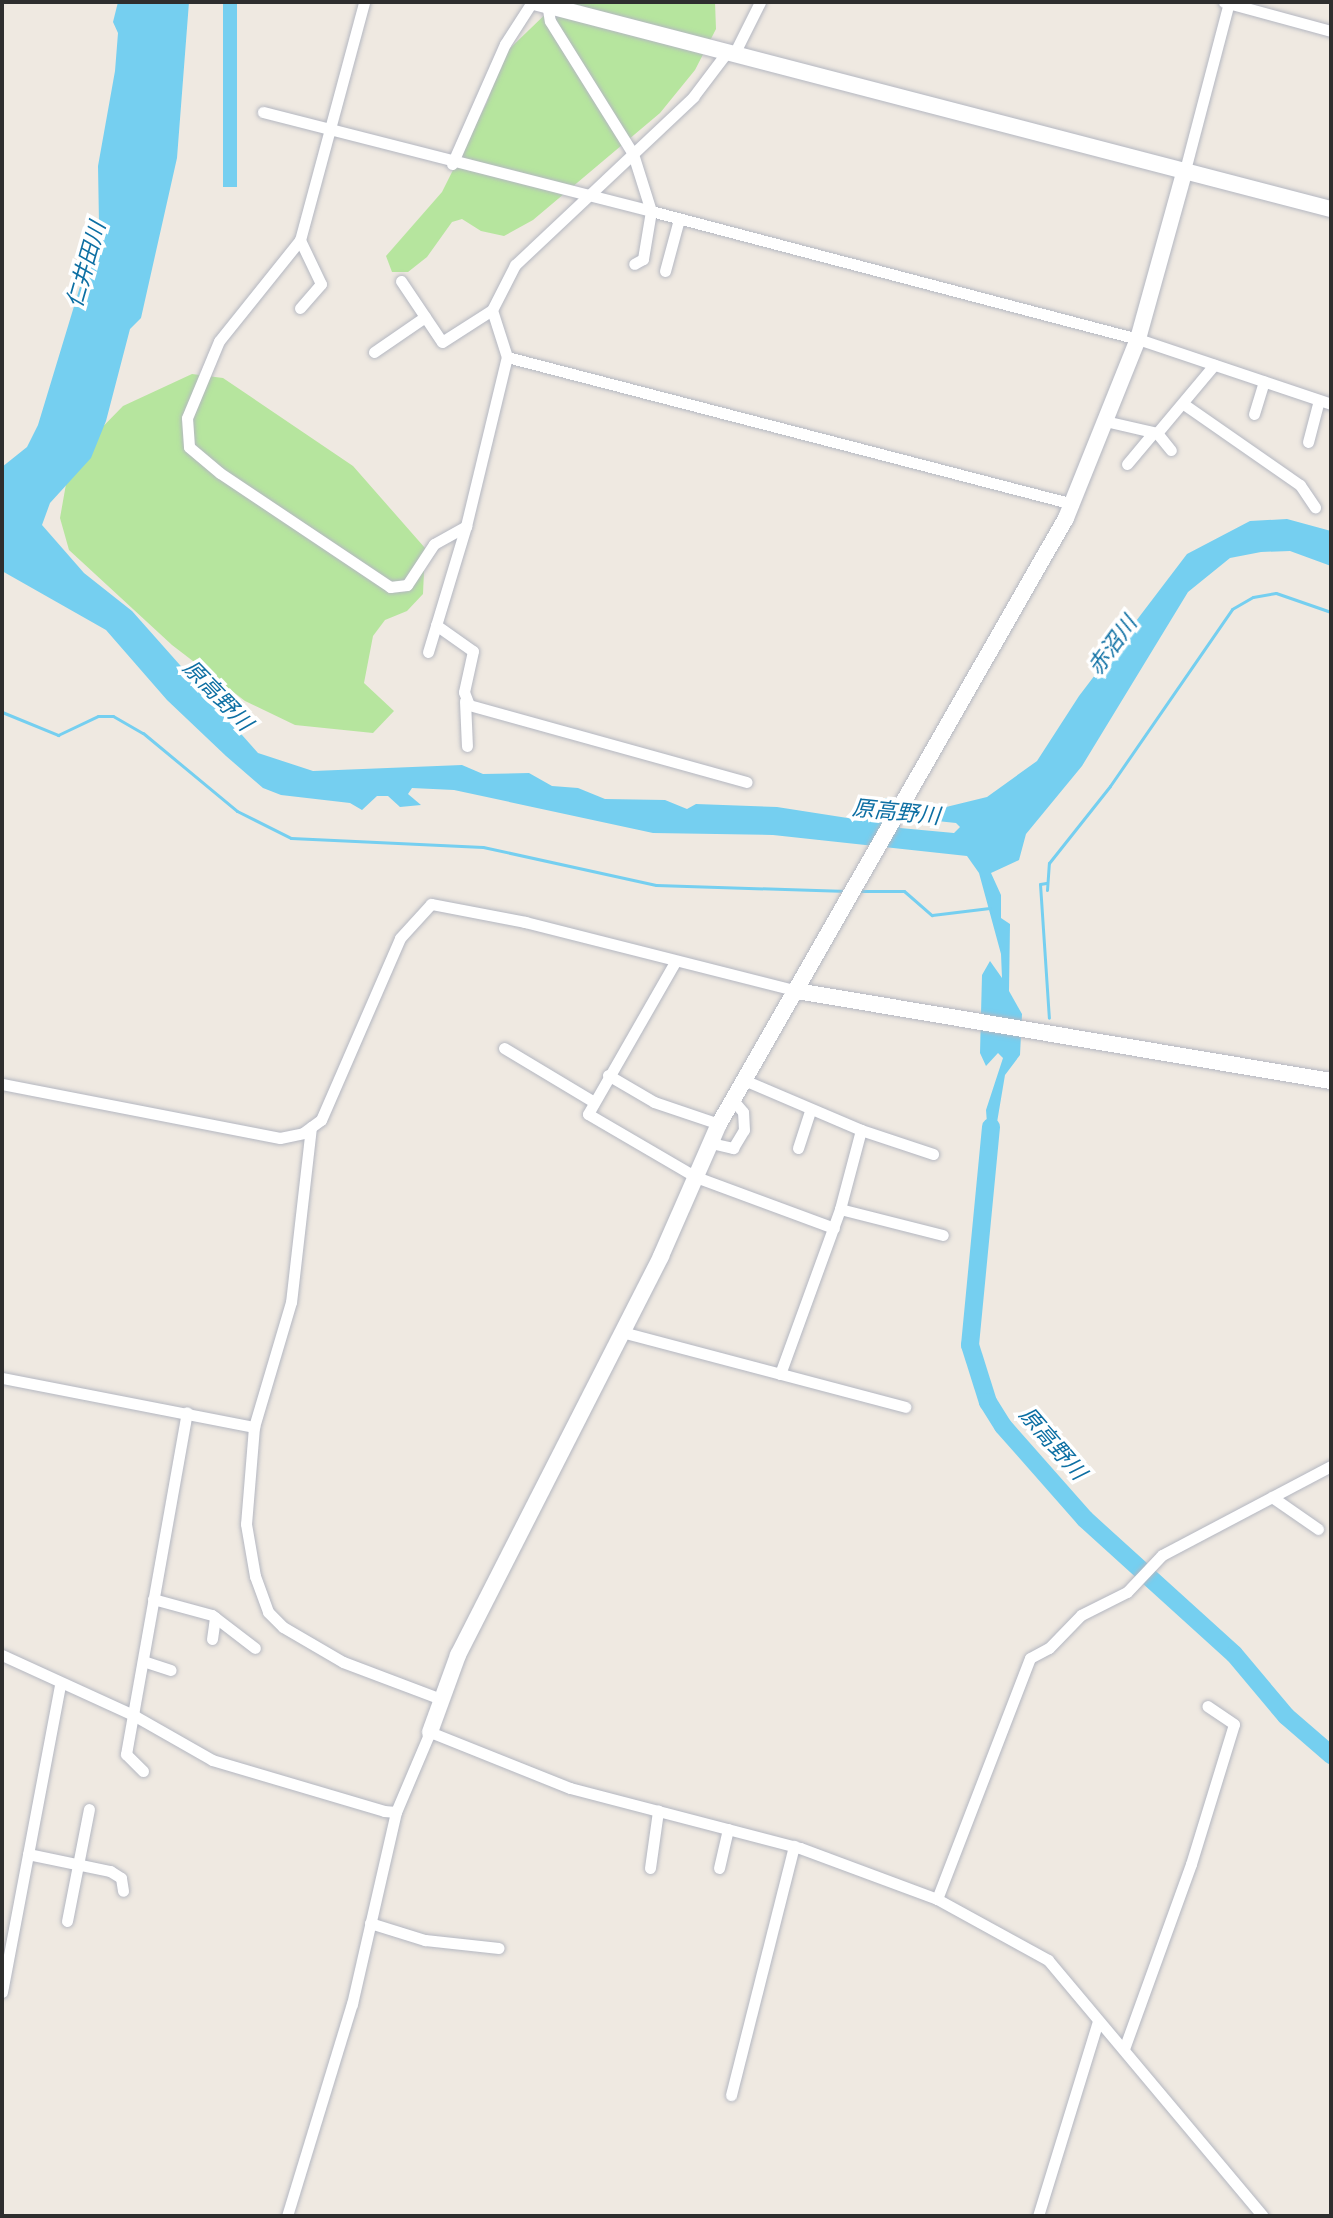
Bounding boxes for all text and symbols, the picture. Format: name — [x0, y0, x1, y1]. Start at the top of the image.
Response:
water label: 仁井田川 — [62, 219, 112, 311]
water label: 赤沼川 — [1083, 612, 1143, 680]
water label: 原高野川 — [177, 655, 257, 737]
water label: 原高野川 — [851, 795, 941, 831]
water label: 原高野川 — [1013, 1402, 1091, 1486]

